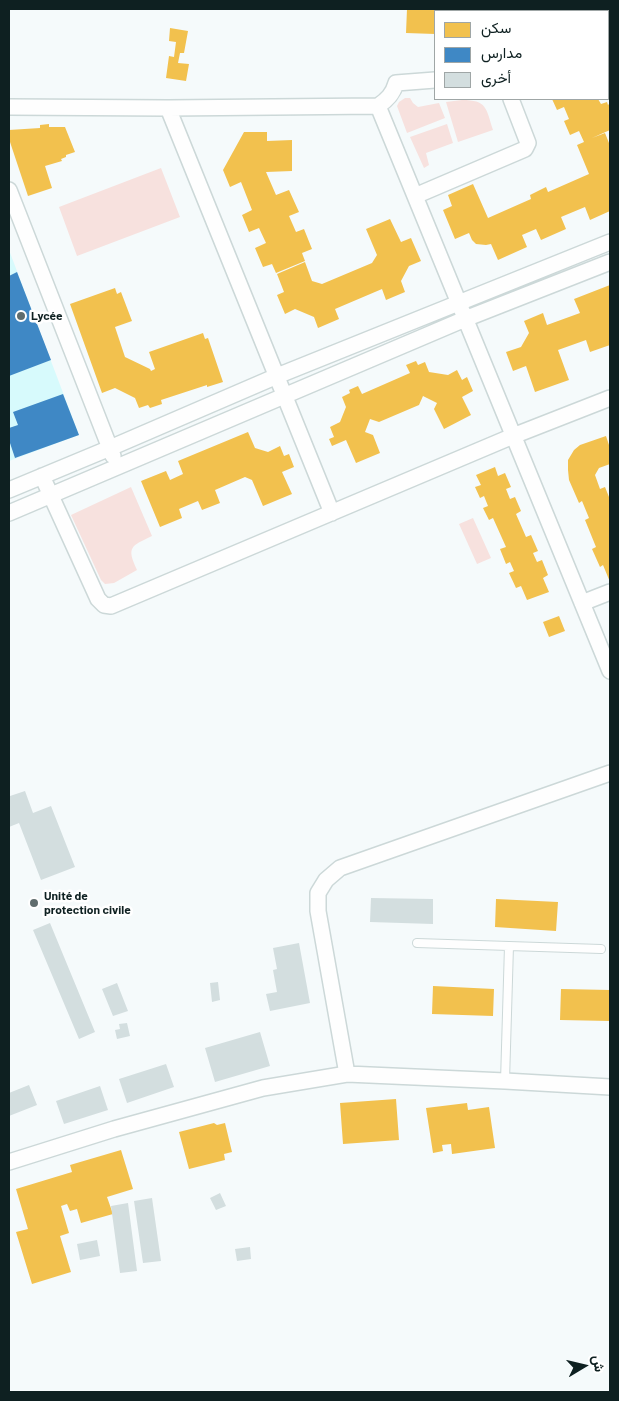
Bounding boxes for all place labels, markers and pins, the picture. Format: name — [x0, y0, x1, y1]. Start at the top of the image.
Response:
place label: Lycée — [31, 309, 63, 323]
marker: Lycée — [15, 310, 27, 322]
place label: Unité de protection civile — [44, 889, 131, 917]
marker: Unité de protection civile — [28, 897, 40, 909]

